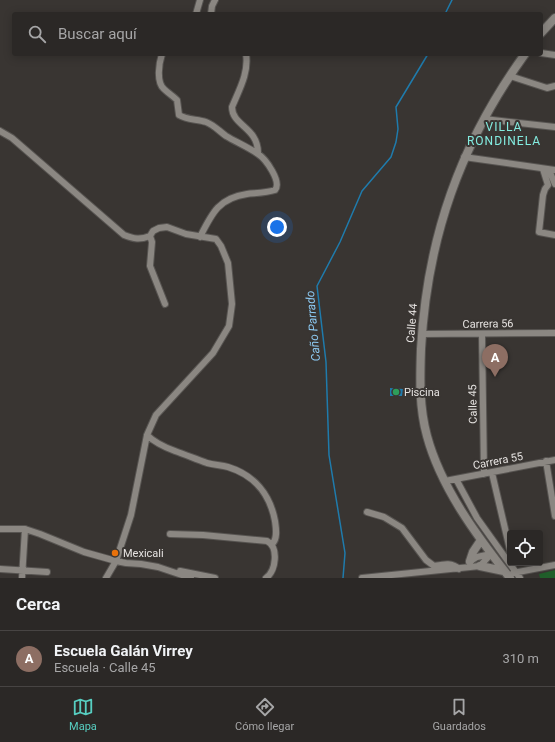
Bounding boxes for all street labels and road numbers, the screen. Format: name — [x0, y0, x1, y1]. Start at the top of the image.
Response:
street label: Calle 44 — [404, 303, 420, 343]
street label: Carrera 56 — [462, 317, 514, 331]
street label: Calle 45 — [466, 384, 480, 424]
street label: Carrera 55 — [472, 450, 524, 472]

